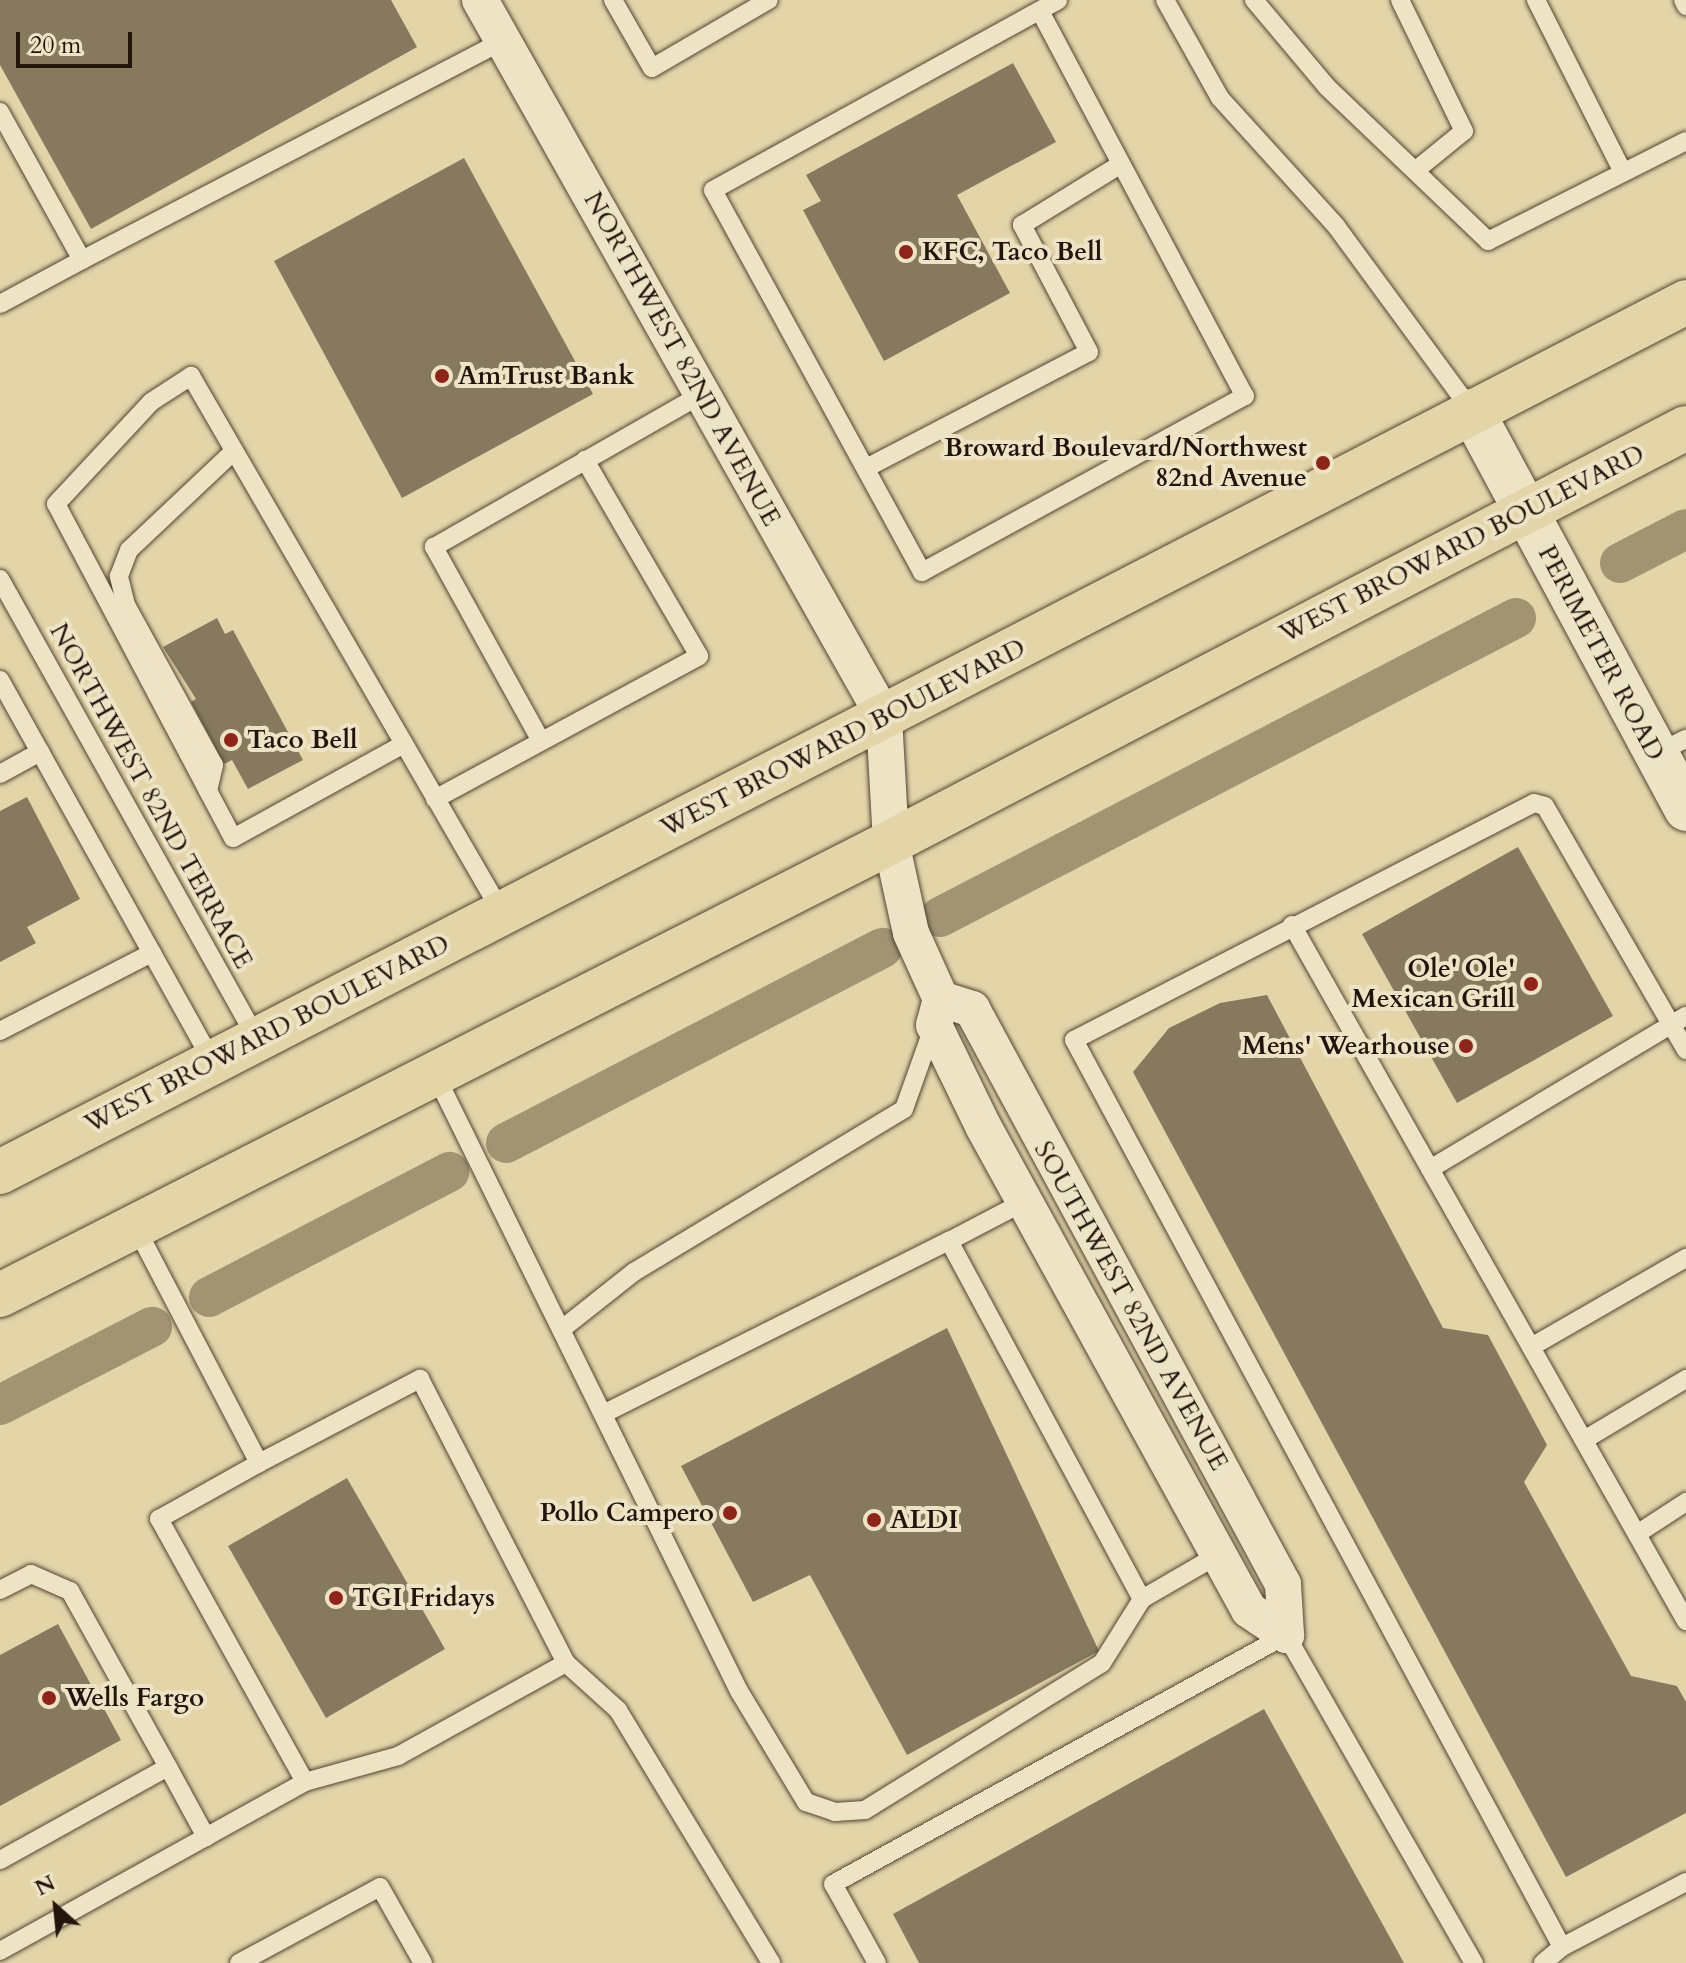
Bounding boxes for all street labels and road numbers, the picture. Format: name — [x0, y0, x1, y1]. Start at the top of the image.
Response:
street label: NORTHWEST 82ND AVENUE — [577, 186, 787, 532]
street label: WEST BROWARD BOULEVARD — [1274, 438, 1650, 650]
street label: PERIMETER ROAD — [1531, 540, 1671, 766]
street label: NORTHWEST 82ND TERRACE — [43, 618, 259, 974]
street label: WEST BROWARD BOULEVARD — [655, 632, 1031, 844]
street label: WEST BROWARD BOULEVARD — [79, 928, 455, 1140]
street label: SOUTHWEST 82ND AVENUE — [1027, 1136, 1235, 1476]

